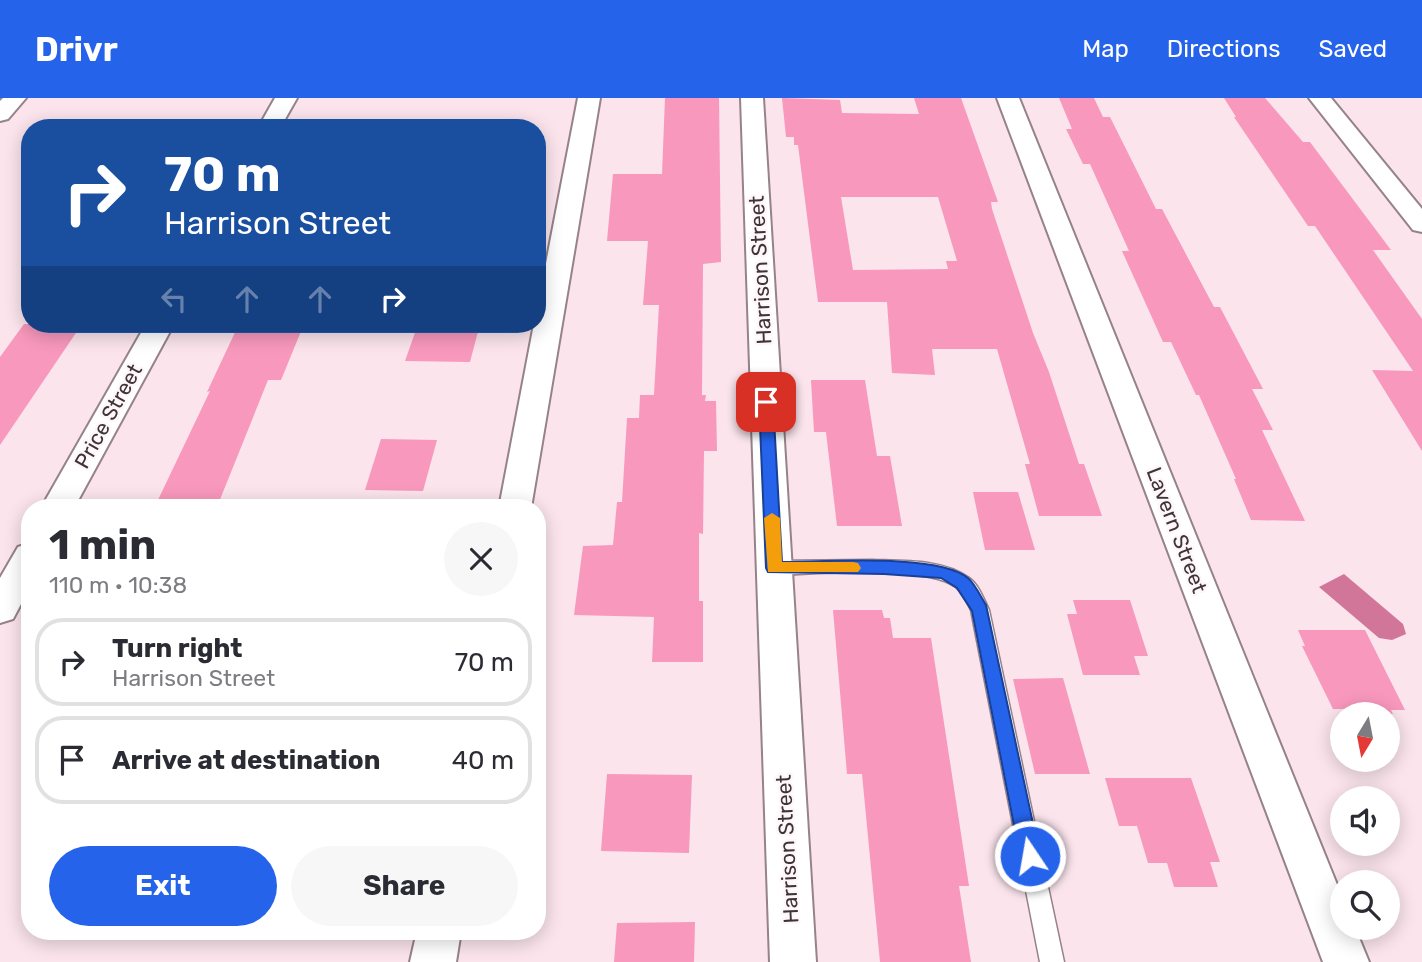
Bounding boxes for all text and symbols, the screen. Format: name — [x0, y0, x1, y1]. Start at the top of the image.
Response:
text: Drivr — [35, 30, 118, 69]
text: Map — [1082, 35, 1129, 63]
text: Directions — [1167, 35, 1280, 63]
text: Saved — [1318, 35, 1387, 63]
text: 70 m — [164, 145, 281, 203]
icon: right — [49, 147, 140, 238]
street label: Harrison Street — [744, 195, 776, 345]
text: Harrison Street — [164, 204, 391, 242]
icon: left — [155, 280, 193, 318]
icon: ahead — [228, 280, 266, 318]
icon: ahead — [301, 280, 339, 318]
icon: right — [374, 280, 412, 318]
street label: Price Street — [69, 359, 147, 473]
pin — [736, 372, 796, 432]
icon: arrive — [747, 383, 785, 421]
street label: Lavern Street — [1142, 464, 1212, 596]
text: 1 min — [49, 520, 156, 570]
button: close — [444, 522, 518, 596]
text: 110 m · 10:38 — [49, 571, 187, 599]
text: Turn right — [112, 633, 242, 664]
icon: right — [53, 643, 91, 681]
text: 70 m — [455, 647, 514, 678]
text: Harrison Street — [112, 664, 275, 692]
north arrow — [1330, 702, 1400, 772]
map controls — [1330, 702, 1400, 940]
icon: arrive — [53, 741, 91, 779]
text: Arrive at destination — [112, 745, 380, 776]
text: 40 m — [452, 745, 514, 776]
street label: Harrison Street — [771, 774, 803, 924]
button: sound — [1330, 786, 1400, 856]
position arrow — [993, 819, 1067, 893]
button: Exit — [49, 846, 277, 926]
button: Share — [291, 846, 518, 926]
button: search — [1330, 870, 1400, 940]

